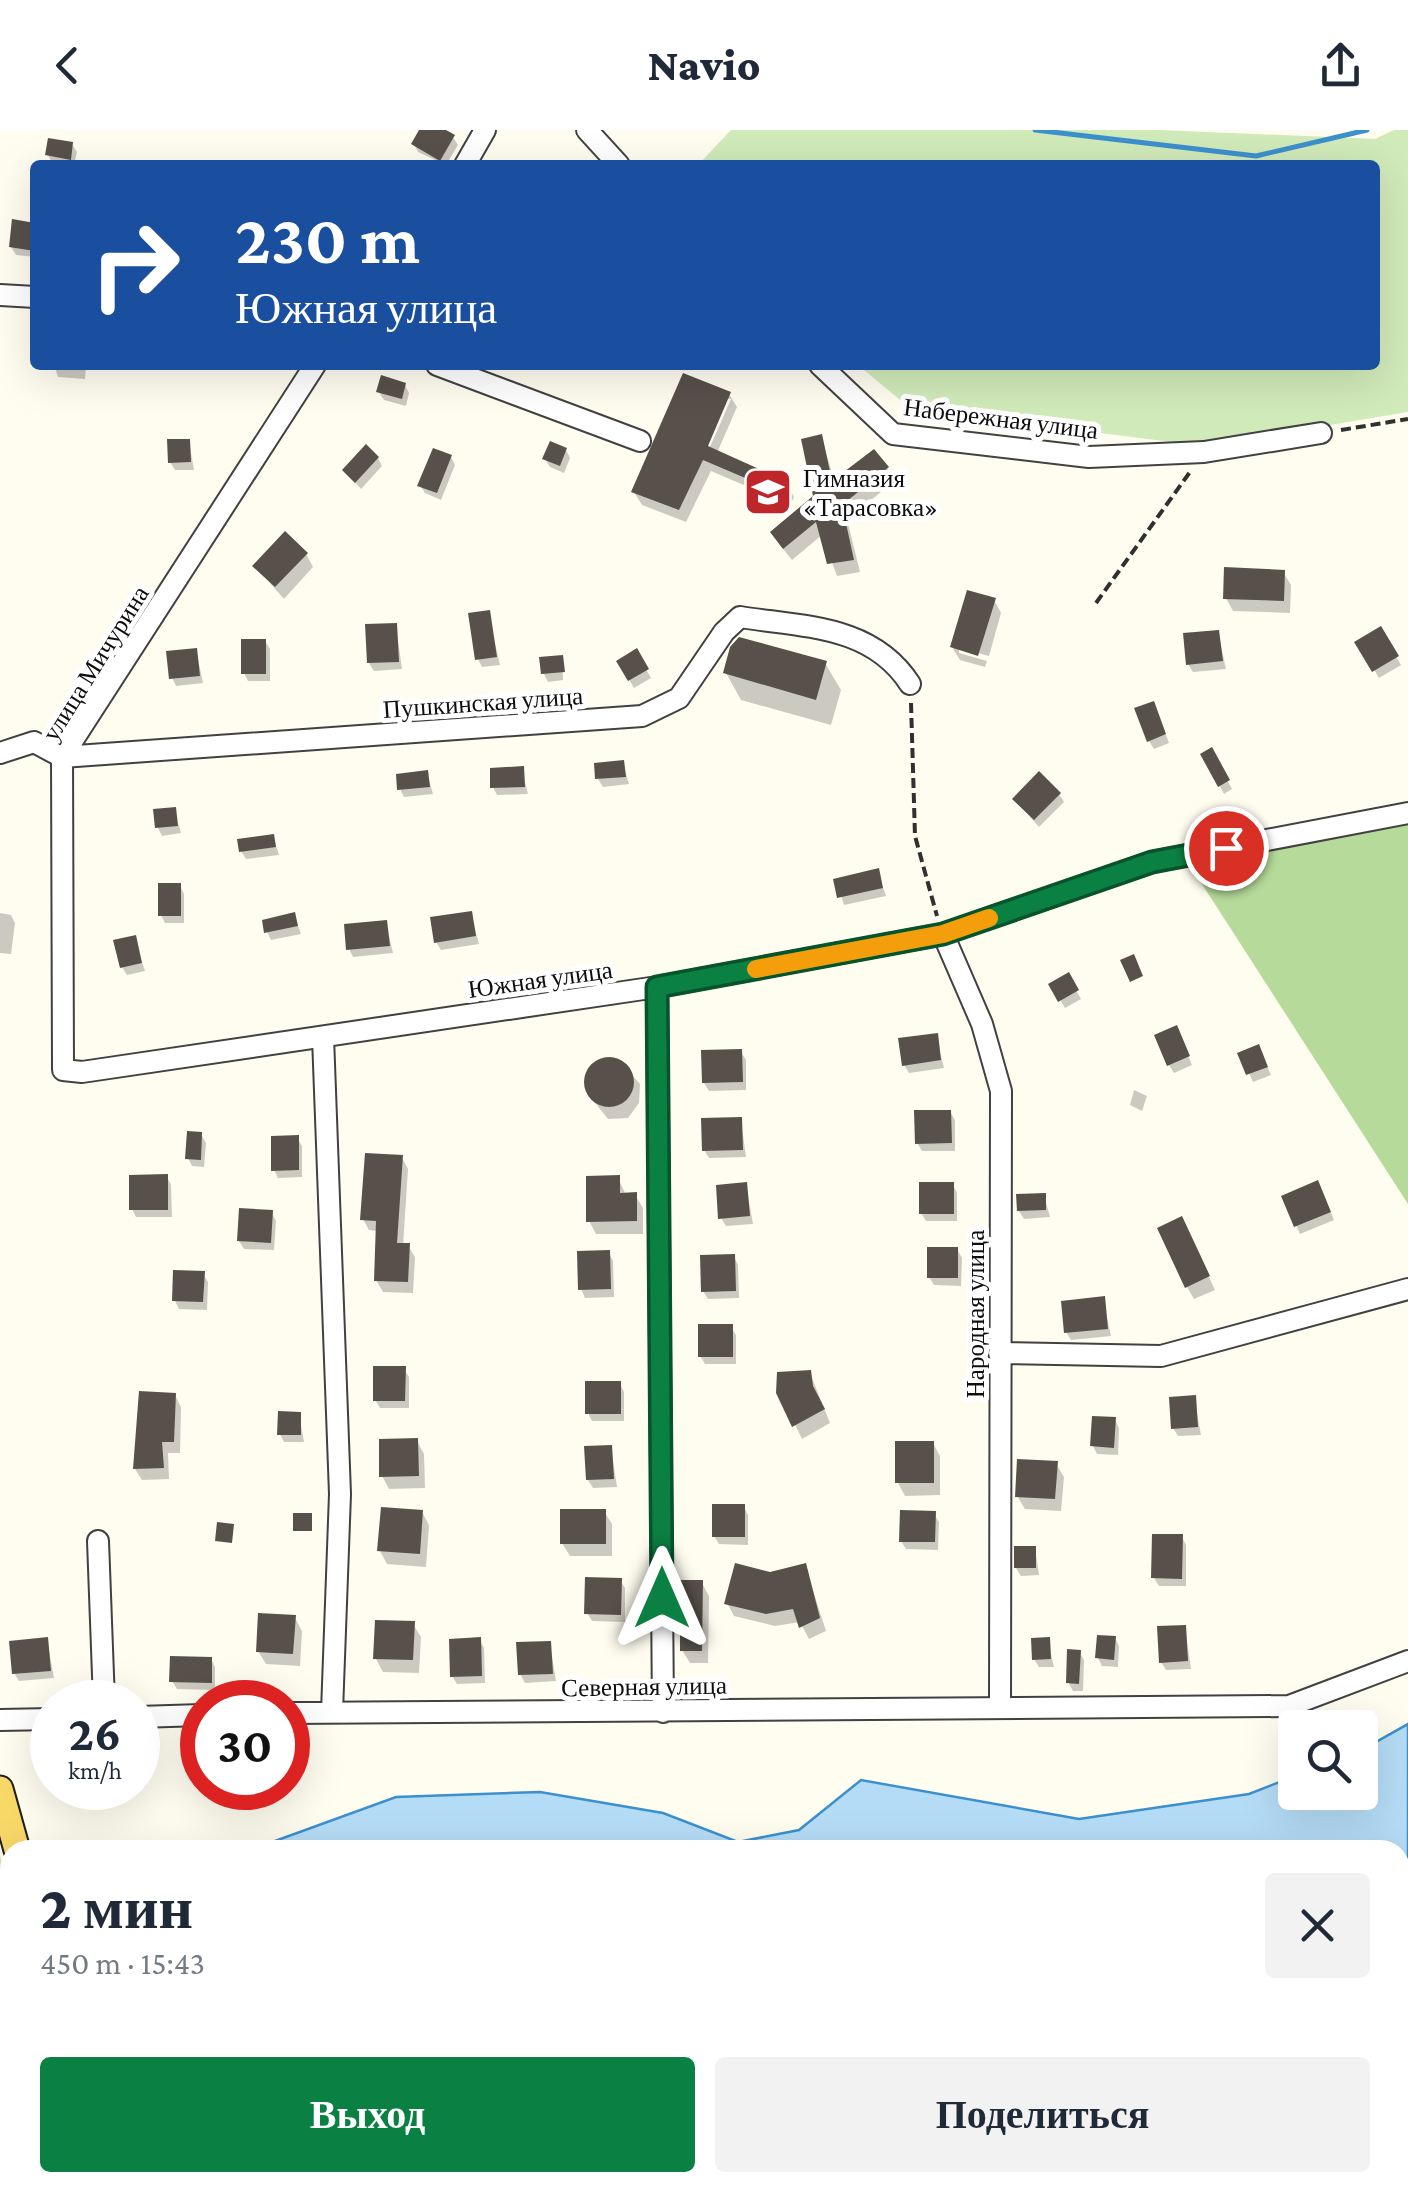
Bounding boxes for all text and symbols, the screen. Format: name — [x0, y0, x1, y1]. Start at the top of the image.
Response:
icon: back — [40, 38, 95, 93]
icon: share — [1313, 38, 1368, 93]
text: Navio — [647, 40, 761, 90]
icon: right — [70, 200, 200, 330]
text: 230 m — [235, 200, 420, 278]
text: Южная улица — [235, 283, 497, 333]
street label: Набережная улица — [902, 393, 1100, 444]
place label: Гимназия «Тарасовка» — [803, 465, 938, 521]
school or university icon: Гимназия «Тарасовка» — [742, 466, 794, 518]
street label: улица Мичурина — [37, 581, 154, 746]
street label: Пушкинская улица — [382, 682, 584, 723]
pin — [1184, 806, 1269, 891]
icon: arrive — [1199, 821, 1254, 876]
street label: Южная улица — [466, 956, 614, 1003]
street label: Народная улица — [962, 1230, 989, 1398]
position arrow — [610, 1546, 714, 1650]
street label: Северная улица — [561, 1672, 727, 1701]
speed limit sign: 30 — [180, 1680, 310, 1810]
text: 26 — [69, 1705, 121, 1761]
map controls — [1278, 1710, 1378, 1810]
button: search — [1278, 1710, 1378, 1810]
text: km/h — [68, 1757, 122, 1784]
button: close — [1265, 1873, 1370, 1978]
text: 2 мин — [40, 1874, 193, 1941]
text: 450 m · 15:43 — [40, 1945, 205, 1981]
button: Выход — [40, 2057, 695, 2172]
button: Поделиться — [715, 2057, 1370, 2172]

